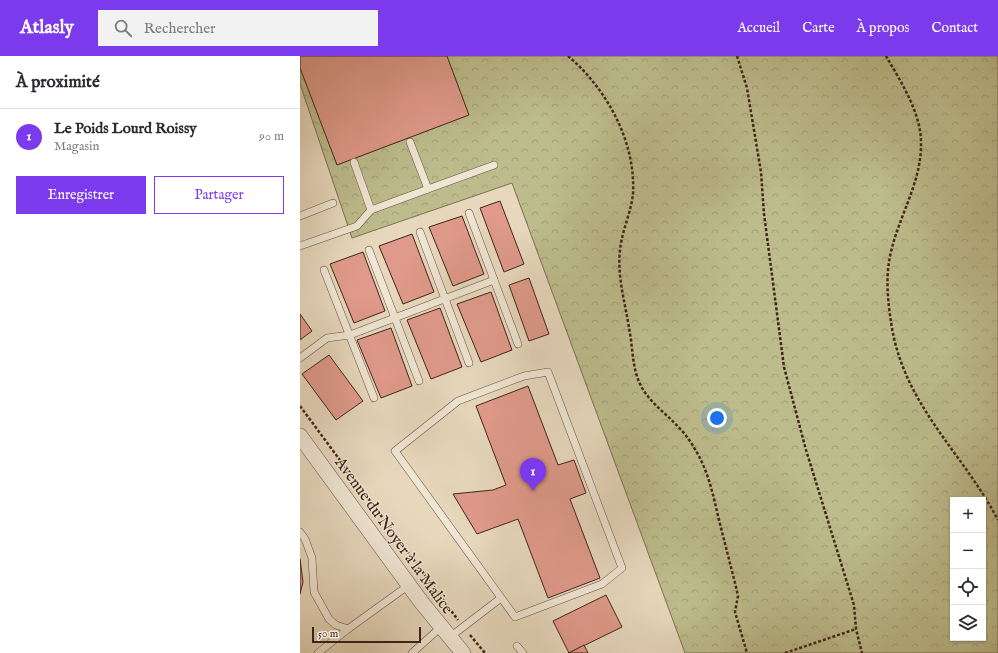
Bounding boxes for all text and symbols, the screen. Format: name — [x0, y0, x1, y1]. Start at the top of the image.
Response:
search box — [98, 10, 378, 46]
text: Atlasly — [20, 16, 74, 40]
icon: search — [112, 17, 134, 39]
text: Rechercher — [144, 19, 216, 38]
text: Accueil — [737, 19, 780, 37]
text: Carte — [802, 19, 835, 37]
text: À propos — [857, 19, 909, 37]
text: Contact — [931, 19, 978, 37]
text: À proximité — [16, 72, 100, 93]
text: Le Poids Lourd Roissy — [54, 119, 197, 138]
text: 1 — [27, 128, 31, 145]
text: 90 m — [259, 128, 284, 145]
text: Magasin — [54, 138, 100, 155]
button: Enregistrer — [16, 176, 146, 214]
button: Partager — [154, 176, 284, 214]
your location — [707, 408, 727, 428]
street label: Avenue du Noyer à la Malice — [329, 453, 457, 618]
pin: 1 — [520, 458, 546, 491]
map controls — [950, 497, 986, 641]
button: + — [950, 497, 986, 533]
button: − — [950, 533, 986, 569]
button: locate — [950, 569, 986, 605]
button: layers — [950, 605, 986, 641]
scale bar — [312, 625, 421, 644]
text: 50 m — [318, 627, 338, 641]

